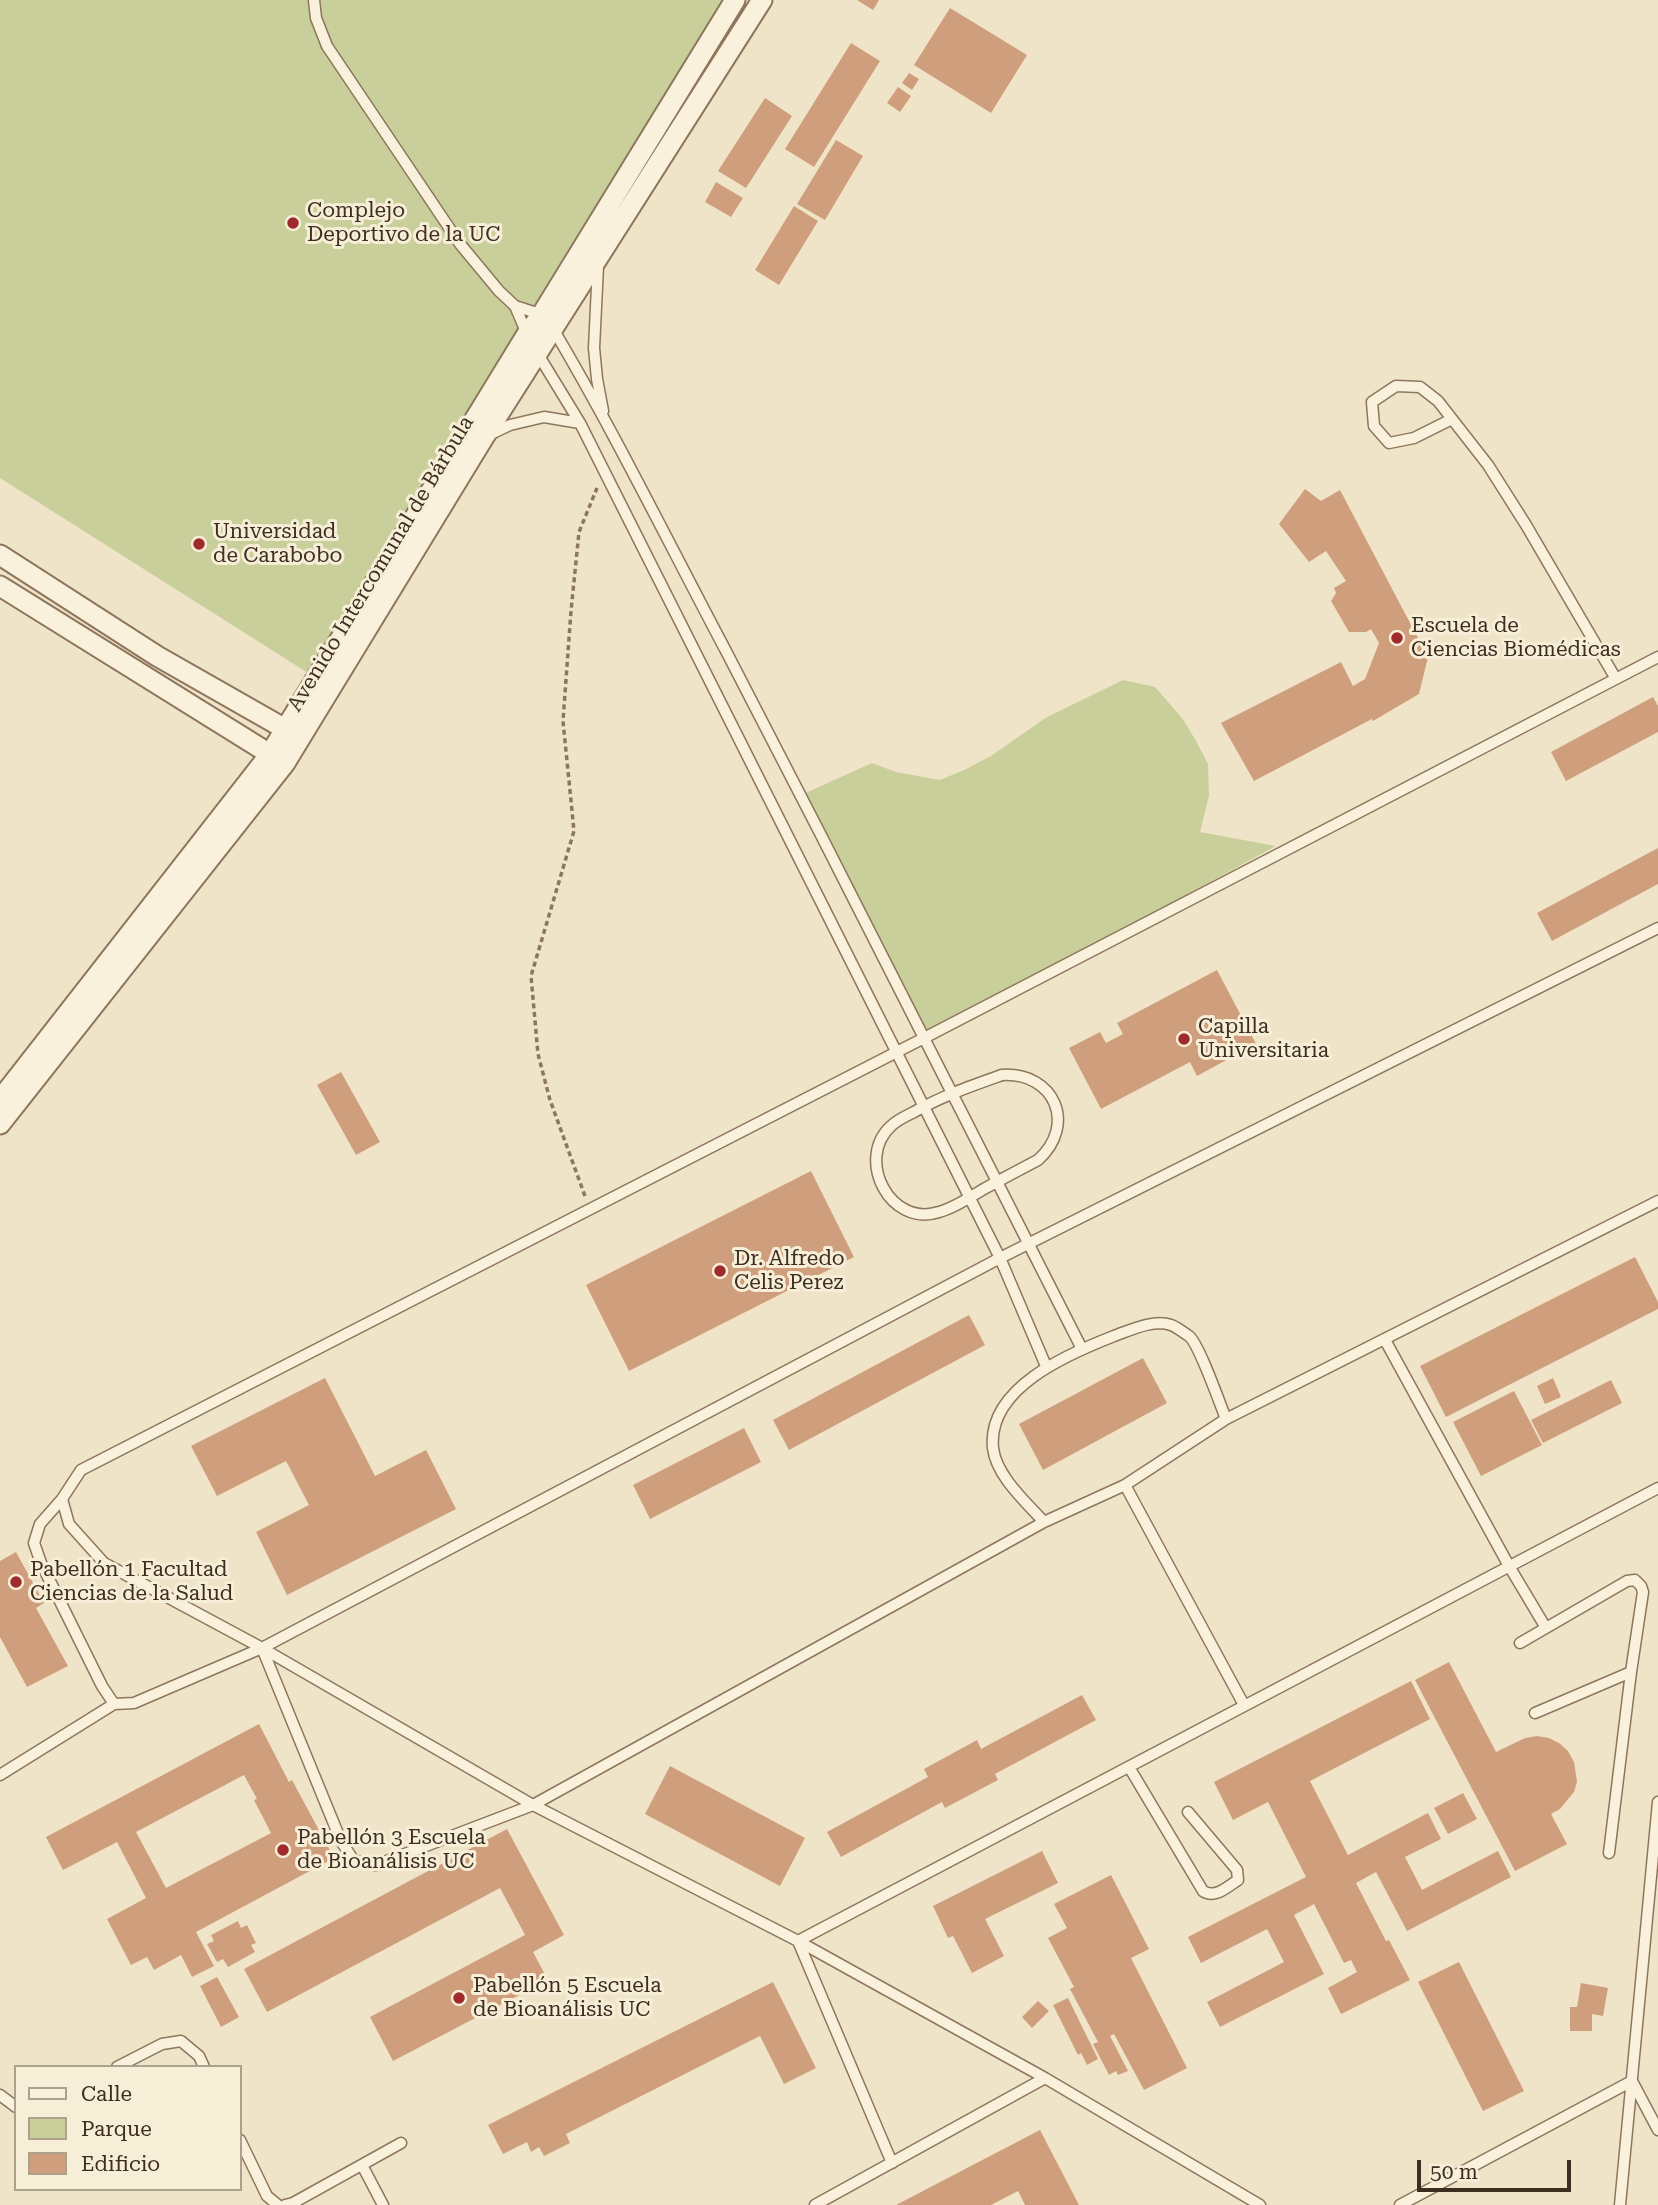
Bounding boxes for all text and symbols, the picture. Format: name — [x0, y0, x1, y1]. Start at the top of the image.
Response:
place label: Complejo Deportivo de la UC — [307, 198, 500, 248]
marker: Complejo Deportivo de la UC — [285, 215, 301, 231]
street label: Avenido Intercomunal de Bárbula — [283, 412, 479, 716]
place label: Universidad de Carabobo — [213, 519, 342, 569]
marker: Universidad de Carabobo — [191, 536, 207, 552]
place label: Escuela de Ciencias Biomédicas — [1411, 613, 1621, 663]
marker: Escuela de Ciencias Biomédicas — [1389, 630, 1405, 646]
place label: Capilla Universitaria — [1198, 1014, 1329, 1064]
marker: Capilla Universitaria — [1176, 1031, 1192, 1047]
place label: Dr. Alfredo Celis Perez — [734, 1246, 845, 1296]
marker: Dr. Alfredo Celis Perez — [712, 1263, 728, 1279]
place label: Pabellón 1 Facultad Ciencias de la Salud — [30, 1557, 233, 1607]
marker: Pabellón 1 Facultad Ciencias de la Salud — [8, 1574, 24, 1590]
place label: Pabellón 3 Escuela de Bioanálisis UC — [297, 1825, 486, 1875]
marker: Pabellón 3 Escuela de Bioanálisis UC — [275, 1842, 291, 1858]
place label: Pabellón 5 Escuela de Bioanálisis UC — [473, 1973, 662, 2023]
marker: Pabellón 5 Escuela de Bioanálisis UC — [451, 1990, 467, 2006]
legend — [14, 2065, 242, 2191]
text: Calle — [81, 2082, 132, 2106]
text: Parque — [81, 2117, 152, 2141]
scale bar — [1420, 2146, 1574, 2190]
text: Edificio — [81, 2152, 160, 2176]
text: 50 m — [1430, 2160, 1478, 2184]

